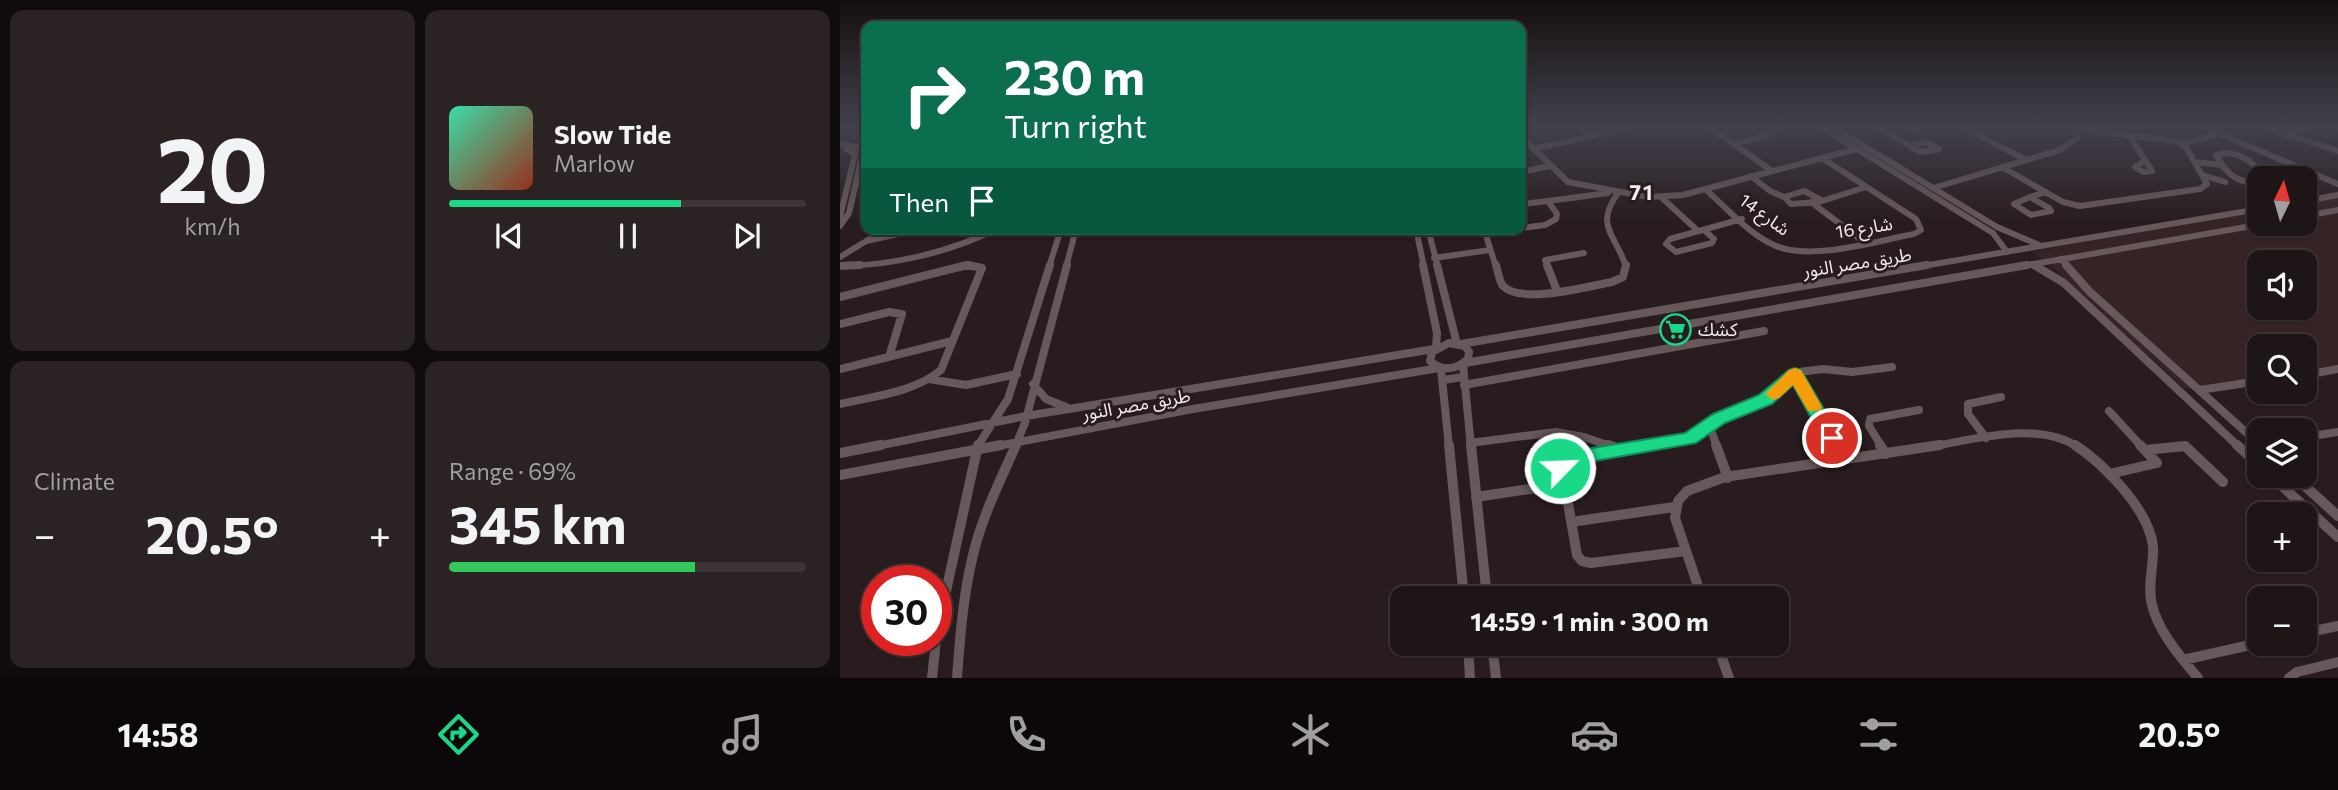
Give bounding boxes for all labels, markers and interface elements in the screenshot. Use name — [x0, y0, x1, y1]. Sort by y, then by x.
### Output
text: 230 m — [1004, 45, 1145, 105]
icon: right — [889, 49, 980, 140]
text: Turn right — [1004, 105, 1147, 145]
text: 20 — [157, 110, 268, 222]
text: Slow Tide — [554, 118, 671, 149]
text: Marlow — [554, 149, 635, 177]
north arrow — [2247, 166, 2317, 236]
map controls — [2247, 166, 2317, 656]
district label: 71 — [1629, 179, 1655, 204]
icon: arrive — [963, 182, 1001, 220]
text: Then — [889, 186, 949, 217]
street label: شارع 14 — [1733, 188, 1795, 243]
text: km/h — [185, 212, 240, 240]
street label: شارع 16 — [1834, 212, 1895, 246]
icon: previous — [490, 217, 528, 255]
icon: pause — [609, 217, 647, 255]
icon: next — [728, 217, 766, 255]
street label: طريق مصر النور — [1800, 243, 1913, 283]
button: sound — [2247, 250, 2317, 320]
supermarket icon: كشك — [1658, 312, 1692, 346]
place label: كشك — [1698, 318, 1738, 340]
button: search — [2247, 334, 2317, 404]
street label: طريق مصر النور — [1079, 384, 1192, 425]
pin — [1802, 408, 1862, 468]
button: layers — [2247, 418, 2317, 488]
icon: arrive — [1813, 419, 1851, 457]
position arrow — [1523, 431, 1597, 505]
text: Range · 69% — [449, 457, 576, 485]
text: Climate — [34, 467, 115, 495]
text: 345 km — [449, 491, 627, 555]
text: 20.5° — [145, 501, 279, 565]
button: + — [2247, 502, 2317, 572]
text: − — [34, 510, 56, 557]
text: + — [369, 510, 391, 557]
speed limit sign: 30 — [861, 565, 952, 656]
button: − — [2247, 586, 2317, 656]
text: 14:59 · 1 min · 300 m — [1470, 605, 1709, 636]
icon: directions — [434, 710, 483, 759]
icon: music — [718, 710, 767, 759]
icon: phone — [1002, 710, 1051, 759]
icon: climate — [1286, 710, 1335, 759]
icon: car — [1570, 710, 1619, 759]
icon: filters — [1854, 710, 1903, 759]
text: 14:58 — [118, 714, 199, 754]
text: 20.5° — [2138, 714, 2220, 754]

